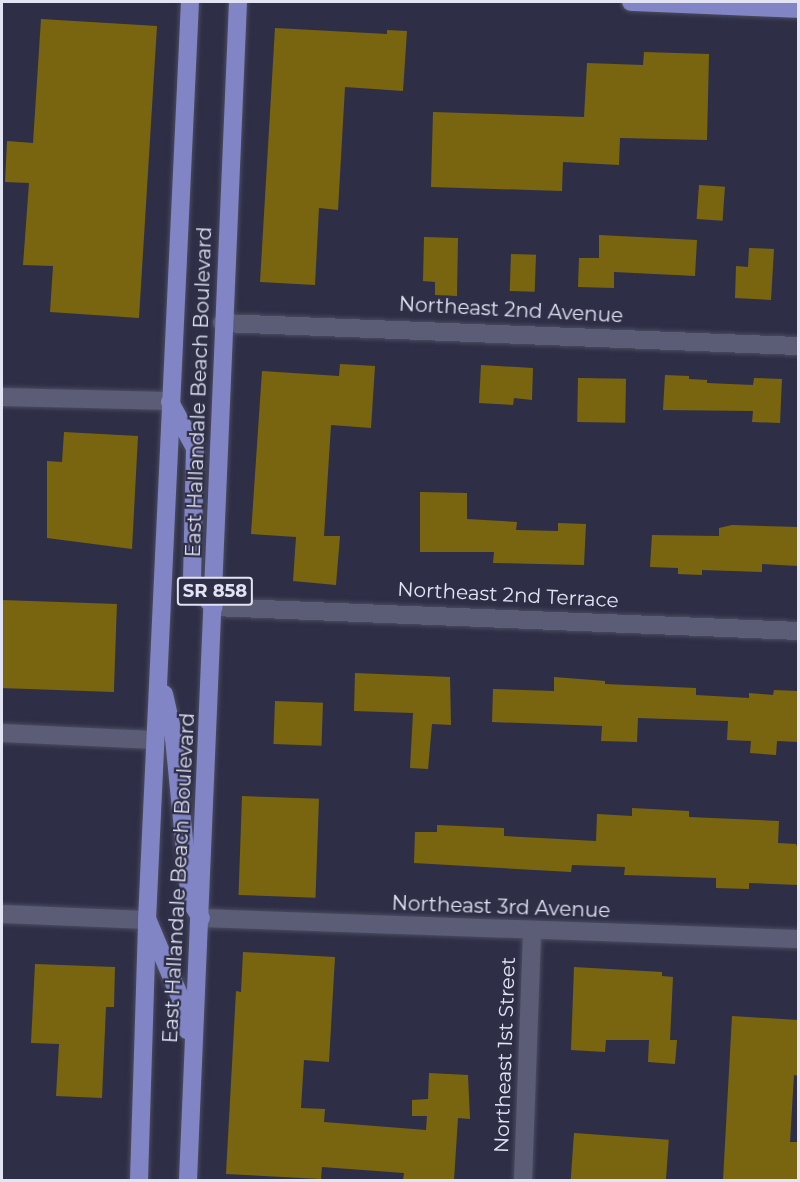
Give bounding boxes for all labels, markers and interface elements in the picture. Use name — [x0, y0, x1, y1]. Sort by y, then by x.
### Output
street label: East Hallandale Beach Boulevard — [181, 226, 217, 558]
street label: Northeast 2nd Avenue — [398, 292, 624, 328]
road number: SR 858 — [176, 576, 254, 606]
street label: Northeast 2nd Terrace — [397, 577, 619, 613]
street label: East Hallandale Beach Boulevard — [158, 712, 200, 1044]
street label: Northeast 3rd Avenue — [391, 891, 611, 923]
street label: Northeast 1st Street — [490, 957, 520, 1153]

